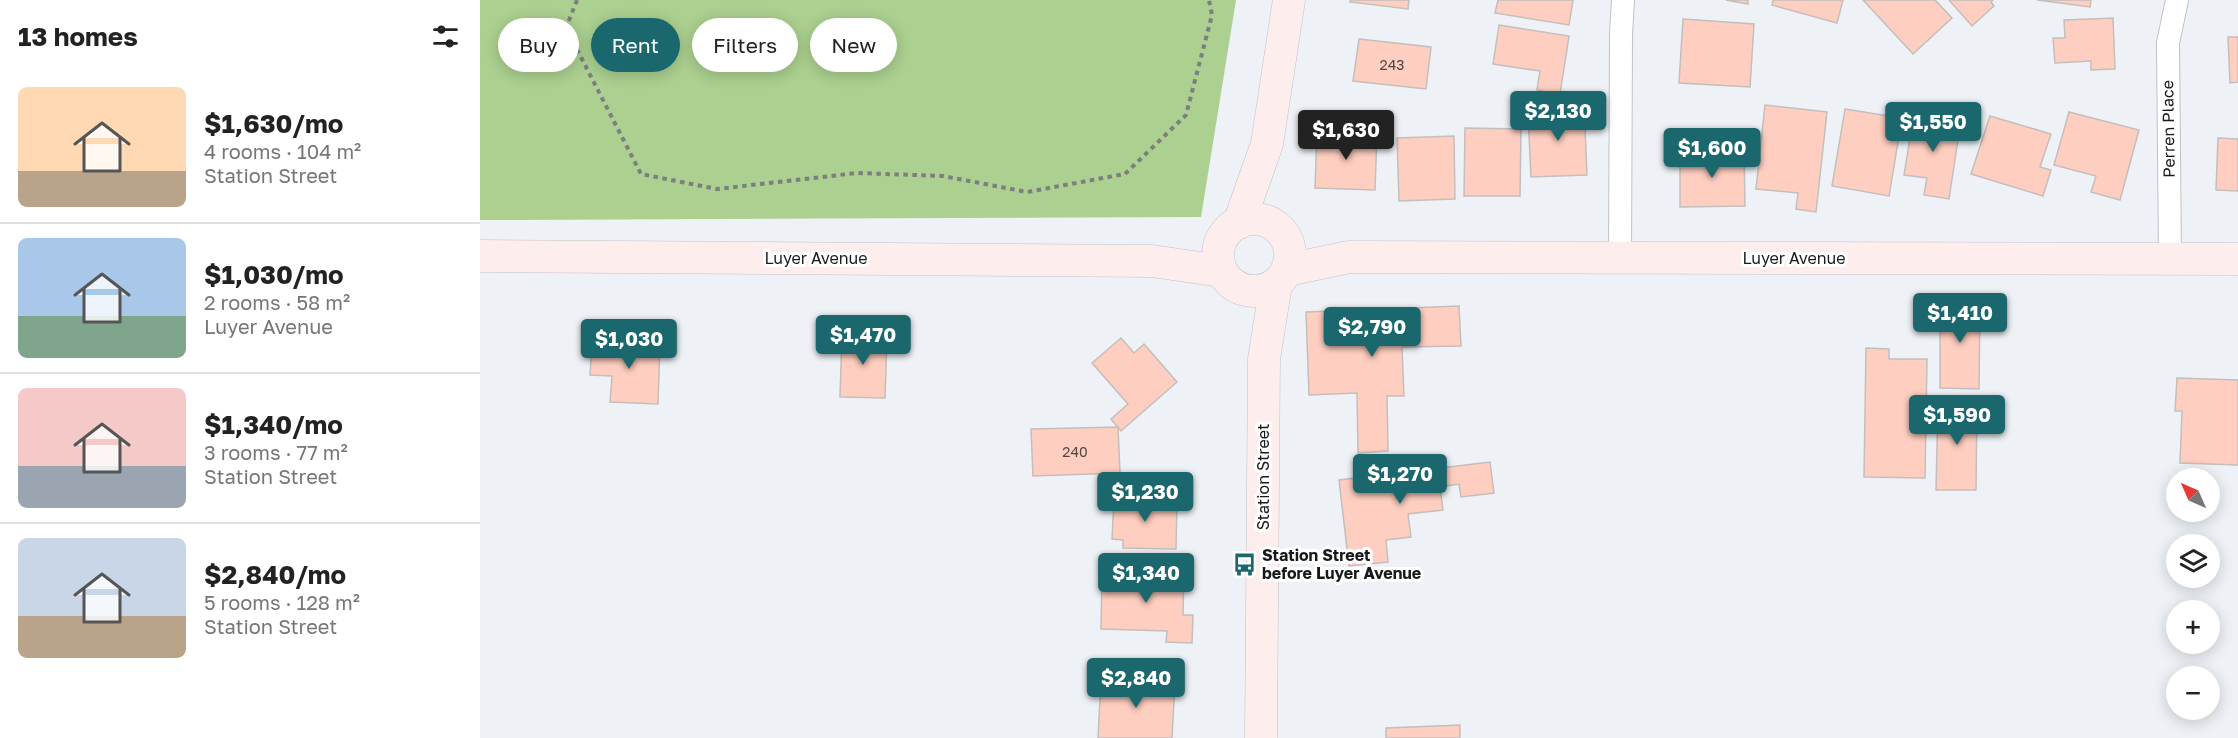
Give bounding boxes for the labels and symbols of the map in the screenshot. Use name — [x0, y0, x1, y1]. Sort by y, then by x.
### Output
house number: 243 — [1380, 56, 1404, 73]
street label: Perren Place — [2157, 80, 2179, 178]
pin: $2,130 — [1509, 91, 1607, 142]
pin: $1,550 — [1884, 102, 1982, 153]
pin: $1,630 — [1297, 110, 1395, 161]
pin: $1,600 — [1663, 128, 1761, 179]
street label: Luyer Avenue — [764, 248, 868, 268]
street label: Luyer Avenue — [1742, 248, 1846, 268]
pin: $1,410 — [1911, 293, 2009, 344]
pin: $2,790 — [1323, 307, 1421, 358]
pin: $1,470 — [814, 315, 912, 366]
pin: $1,030 — [580, 319, 678, 370]
pin: $1,590 — [1908, 395, 2006, 446]
street label: Station Street — [1253, 424, 1273, 530]
house number: 240 — [1062, 443, 1088, 460]
pin: $1,270 — [1351, 454, 1449, 505]
north arrow — [2166, 468, 2220, 522]
pin: $1,230 — [1096, 472, 1194, 523]
place label: Station Street before Luyer Avenue — [1262, 545, 1421, 583]
bus stop icon: Station Street before Luyer Avenue — [1231, 551, 1257, 577]
pin: $1,340 — [1097, 553, 1195, 604]
pin: $2,840 — [1087, 658, 1185, 709]

